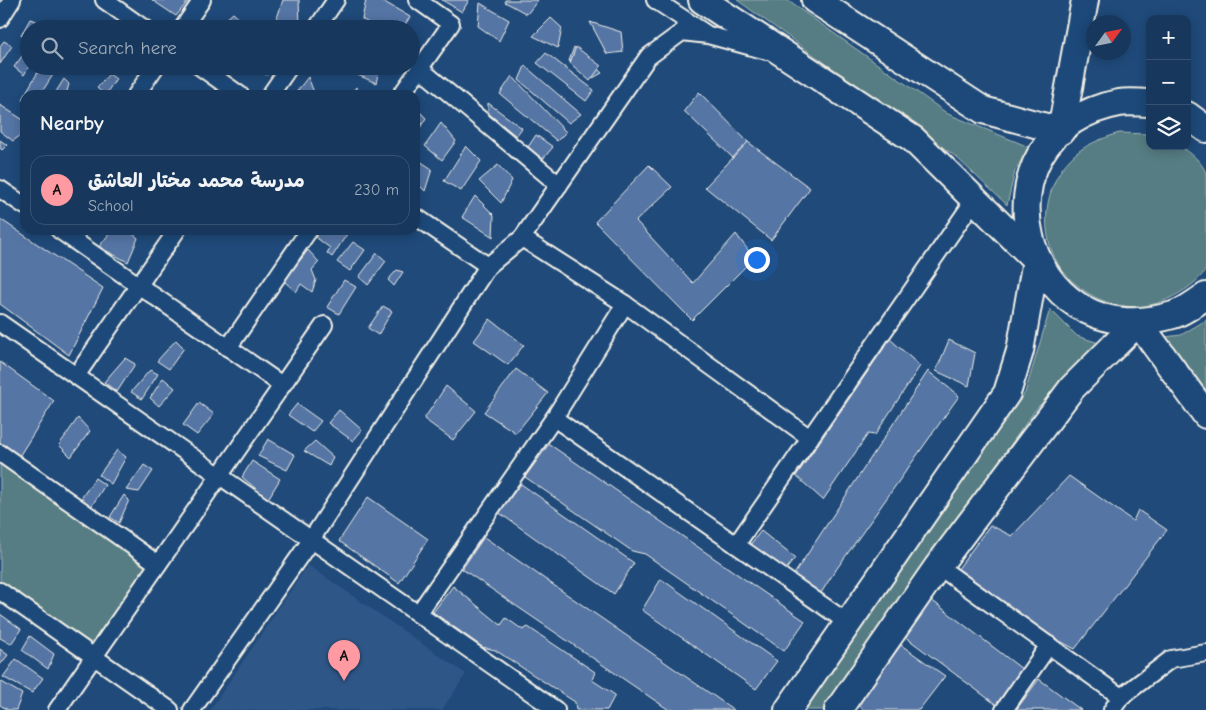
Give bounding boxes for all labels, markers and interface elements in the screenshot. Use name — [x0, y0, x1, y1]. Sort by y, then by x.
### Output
north arrow — [1086, 15, 1131, 60]
map controls — [1146, 15, 1191, 150]
button: + — [1146, 15, 1191, 60]
search box — [20, 20, 420, 75]
icon: search — [38, 34, 66, 62]
text: Search here — [78, 37, 177, 59]
button: − — [1146, 60, 1191, 105]
button: layers — [1146, 105, 1191, 150]
text: Nearby — [40, 111, 104, 135]
text: مدرسة محمد مختار العاشق — [88, 170, 305, 192]
text: A — [53, 181, 61, 199]
text: 230 m — [354, 181, 399, 199]
text: School — [88, 197, 134, 215]
your location — [744, 247, 770, 273]
pin: A — [328, 640, 360, 681]

